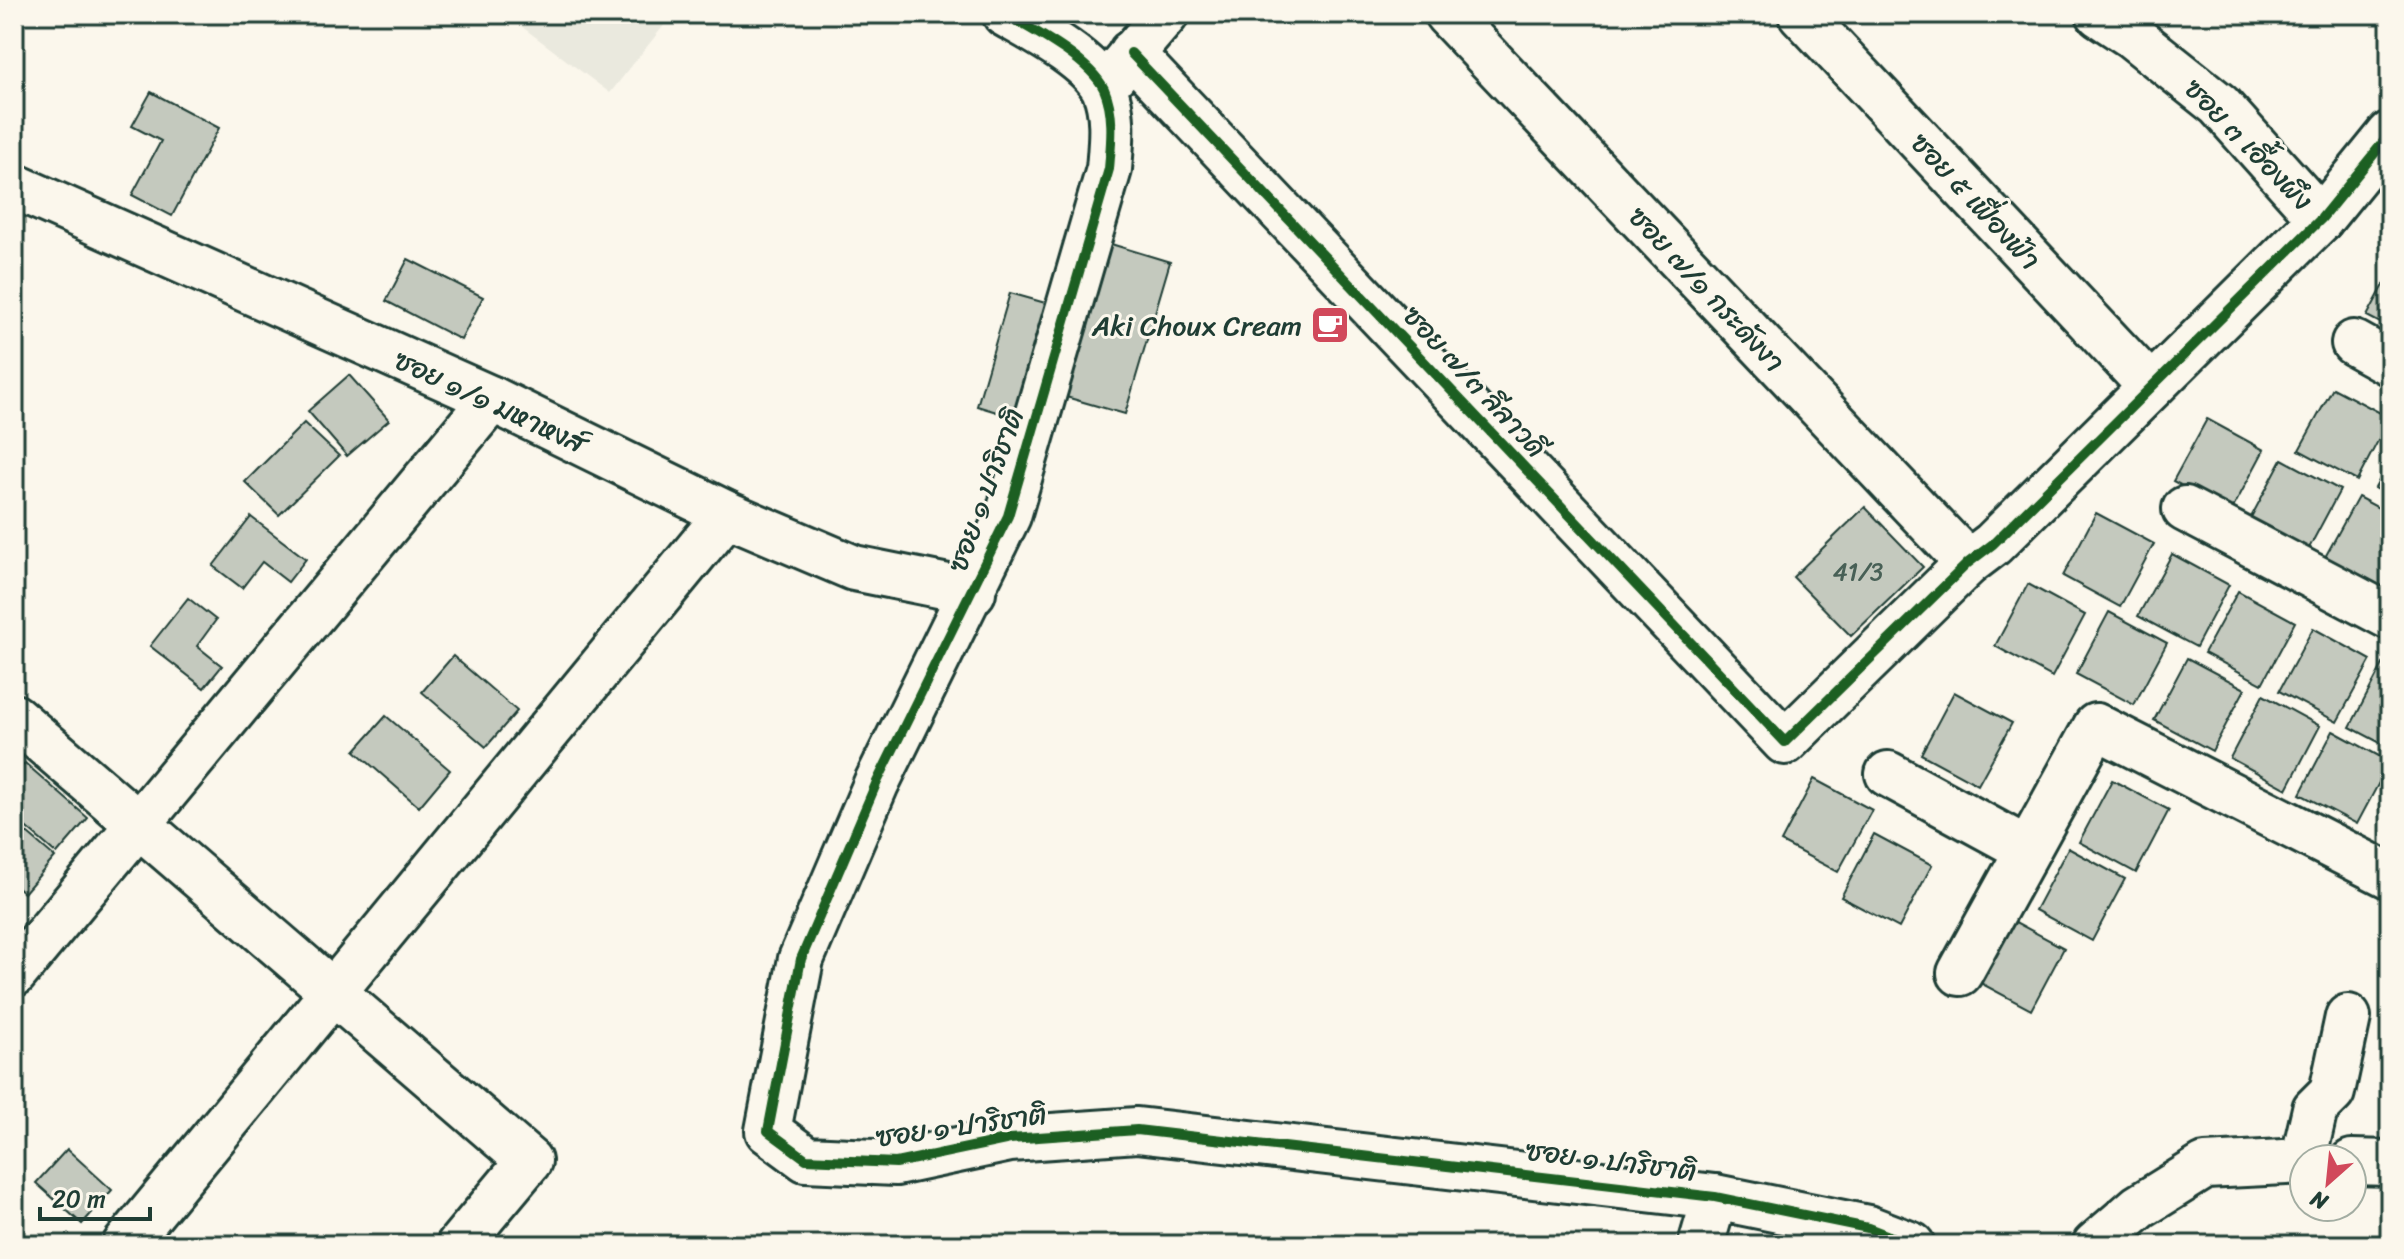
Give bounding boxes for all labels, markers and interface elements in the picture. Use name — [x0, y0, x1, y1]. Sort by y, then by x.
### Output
street label: ซอย ๓ เอื้องผึง — [2172, 66, 2325, 222]
street label: ซอย ๕ เฟื่องฟ้า — [1898, 121, 2053, 282]
street label: ซอย ๗/๑ กระดังงา — [1616, 195, 1797, 384]
street label: ซอย ๗/๓ ลีลาวดี — [1390, 294, 1561, 471]
place label: Aki Choux Cream — [1091, 301, 1302, 350]
cafe icon: Aki Choux Cream — [1309, 304, 1351, 346]
street label: ซอย ๑/๑ มหาหงส์ — [386, 336, 599, 470]
street label: ซอย ๑ ปาริชาติ — [933, 400, 1038, 579]
house number: 41/3 — [1833, 551, 1883, 593]
street label: ซอย ๑ ปาริชาติ — [873, 1089, 1050, 1162]
street label: ซอย ๑ ปาริชาติ — [1523, 1126, 1700, 1195]
north arrow — [2288, 1143, 2368, 1223]
scale bar — [40, 1171, 150, 1221]
text: 20 m — [52, 1178, 106, 1220]
text: N — [2303, 1179, 2336, 1222]

